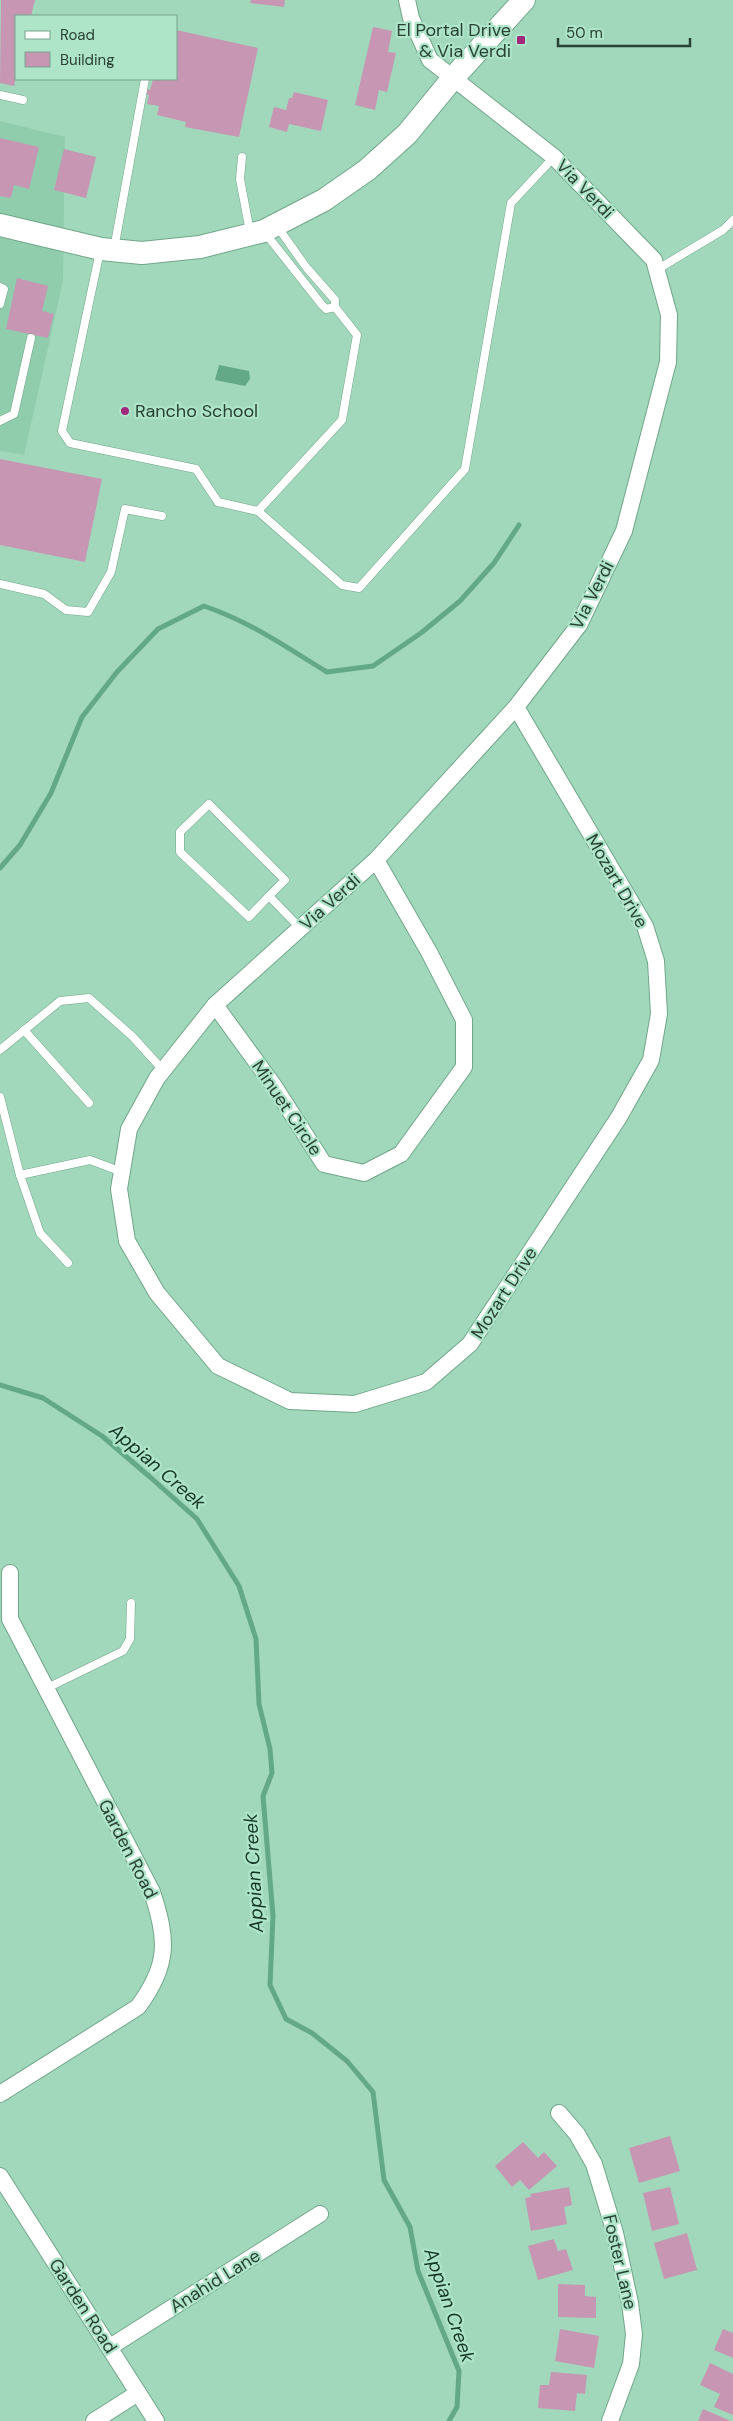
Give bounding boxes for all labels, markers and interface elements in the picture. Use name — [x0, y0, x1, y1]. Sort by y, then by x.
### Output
legend — [15, 15, 178, 80]
scale bar — [558, 15, 690, 47]
place label: El Portal Drive & Via Verdi — [397, 18, 511, 63]
text: 50 m — [566, 23, 603, 43]
text: Road — [60, 25, 95, 45]
marker: El Portal Drive & Via Verdi — [515, 34, 527, 46]
text: Building — [60, 50, 115, 70]
street label: Via Verdi — [551, 154, 619, 224]
place label: Rancho School — [135, 399, 258, 423]
marker: Rancho School — [119, 405, 131, 417]
street label: Via Verdi — [565, 557, 619, 633]
street label: Mozart Drive — [580, 830, 654, 932]
street label: Via Verdi — [294, 868, 366, 936]
street label: Minuet Circle — [246, 1056, 328, 1160]
street label: Mozart Drive — [465, 1242, 543, 1344]
water label: Appian Creek — [104, 1417, 211, 1515]
street label: Garden Road — [93, 1795, 163, 1903]
water label: Appian Creek — [238, 1812, 269, 1934]
street label: Foster Lane — [597, 2212, 643, 2312]
street label: Anahid Lane — [165, 2244, 265, 2318]
water label: Appian Creek — [418, 2244, 481, 2366]
street label: Garden Road — [43, 2254, 123, 2358]

